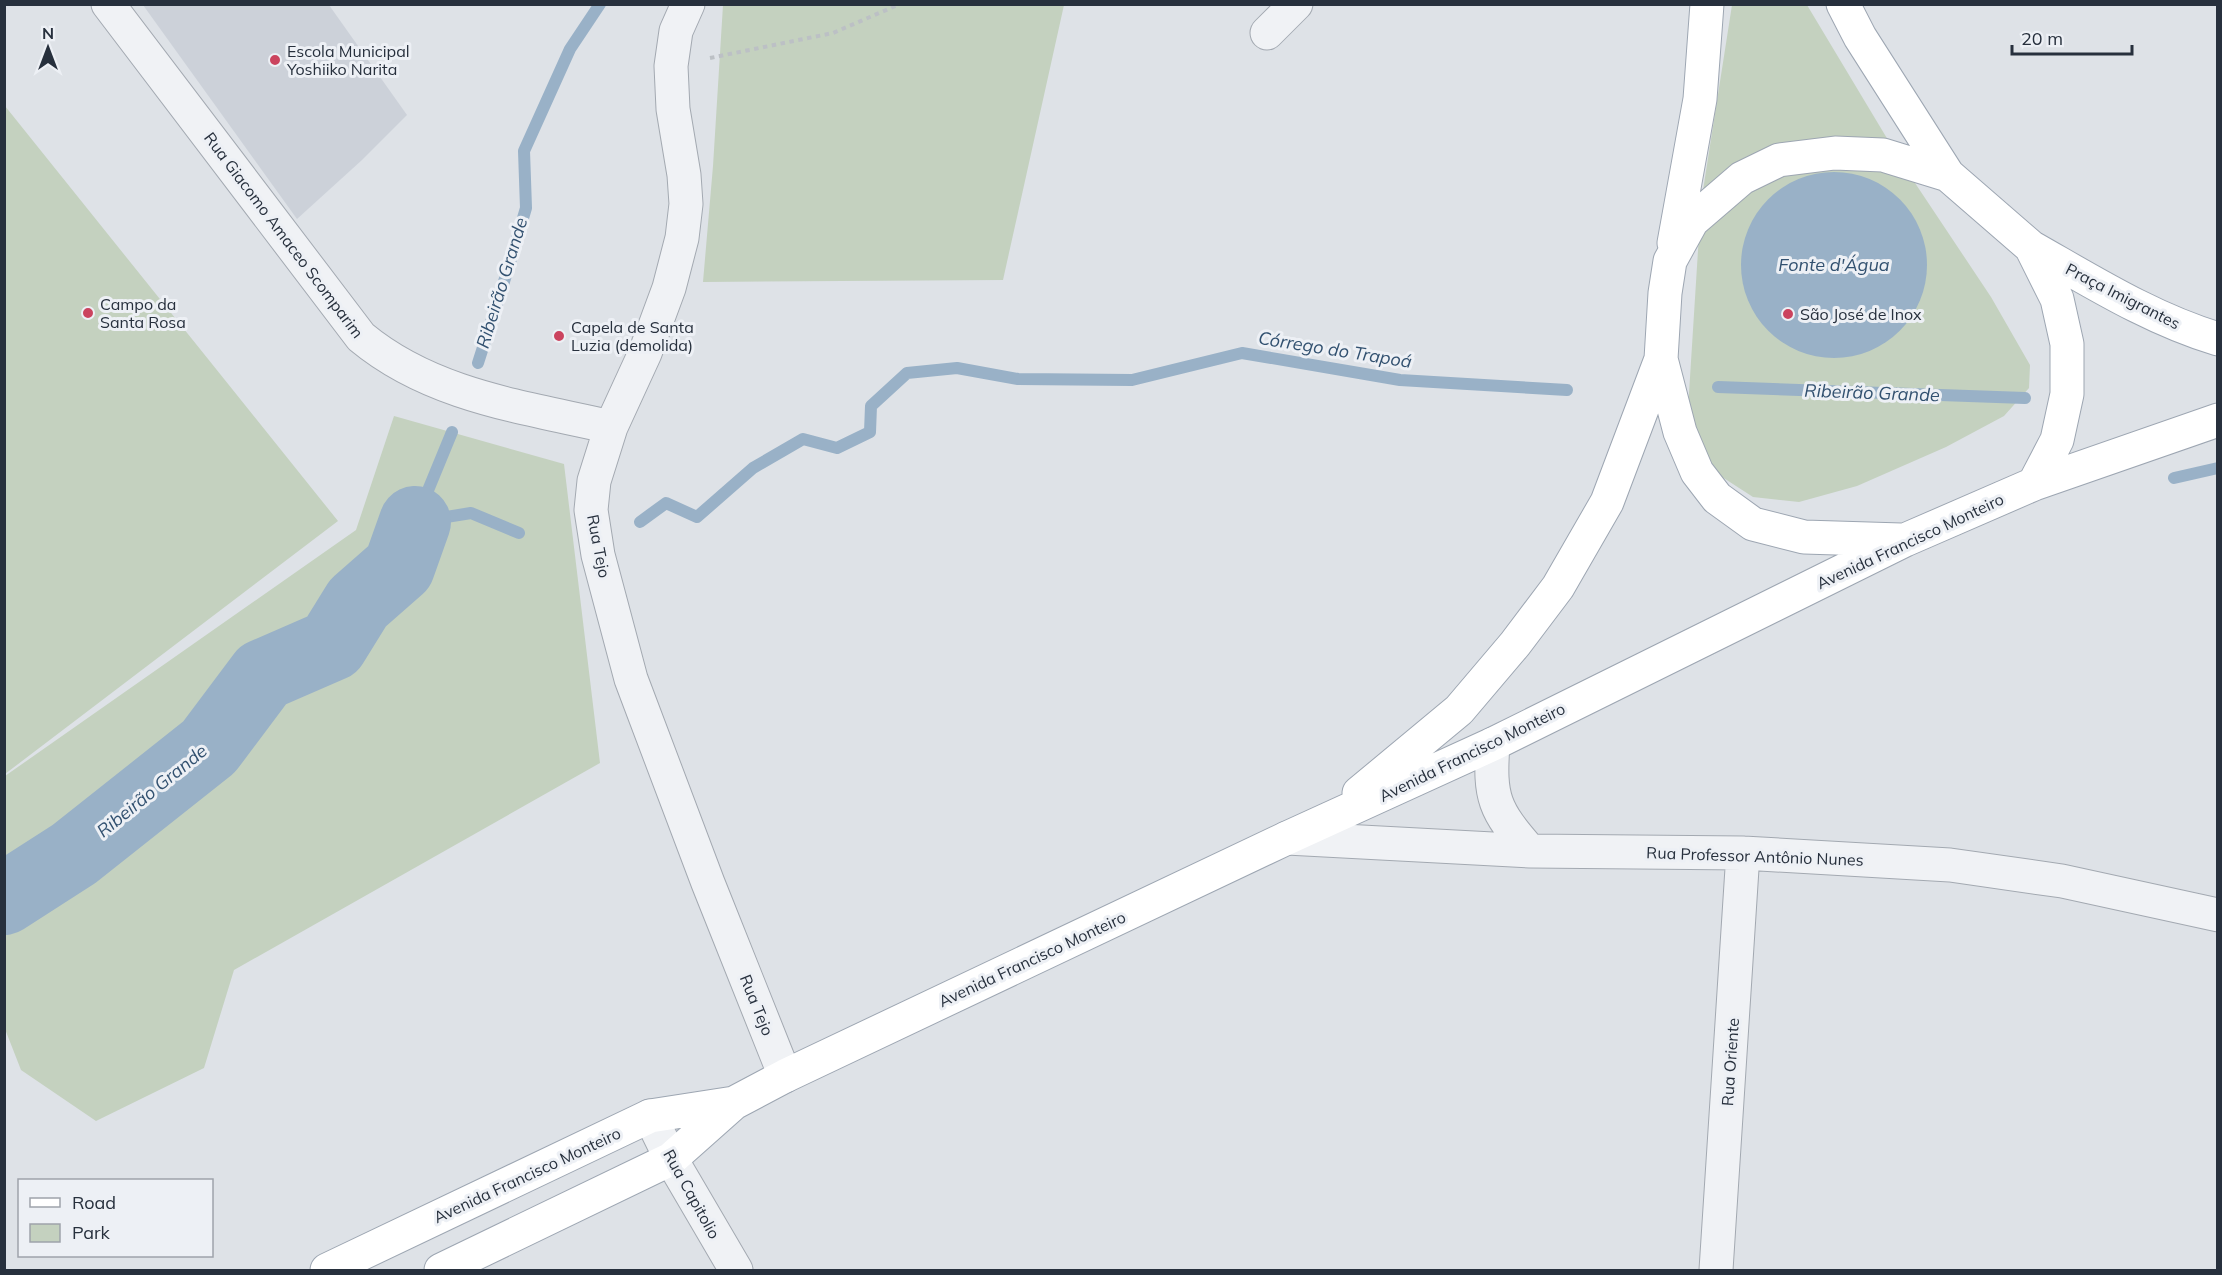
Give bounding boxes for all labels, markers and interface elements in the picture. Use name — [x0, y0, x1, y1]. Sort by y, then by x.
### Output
north arrow — [18, 18, 78, 78]
scale bar — [2012, 18, 2132, 56]
text: N — [42, 23, 54, 43]
text: 20 m — [2021, 27, 2063, 50]
place label: Escola Municipal Yoshiiko Narita — [286, 41, 410, 79]
marker: Escola Municipal Yoshiiko Narita — [268, 53, 282, 67]
street label: Rua Giacomo Amaceo Scomparim — [200, 128, 368, 342]
water label: Ribeirão Grande — [471, 215, 532, 351]
water label: Fonte d'Água — [1778, 253, 1890, 276]
street label: Praça Imigrantes — [2062, 259, 2184, 333]
place label: Campo da Santa Rosa — [100, 294, 186, 332]
place label: São José de Inox — [1800, 304, 1922, 324]
marker: Campo da Santa Rosa — [81, 306, 95, 320]
marker: São José de Inox — [1781, 307, 1795, 321]
place label: Capela de Santa Luzia (demolida) — [571, 317, 694, 355]
water label: Córrego do Trapoá — [1257, 326, 1414, 373]
marker: Capela de Santa Luzia (demolida) — [552, 329, 566, 343]
water label: Ribeirão Grande — [1804, 379, 1940, 406]
street label: Avenida Francisco Monteiro — [1813, 489, 2007, 593]
street label: Rua Tejo — [583, 513, 615, 579]
street label: Avenida Francisco Monteiro — [1376, 698, 1568, 806]
water label: Ribeirão Grande — [92, 739, 212, 842]
street label: Rua Professor Antônio Nunes — [1646, 842, 1864, 870]
street label: Avenida Francisco Monteiro — [935, 907, 1129, 1011]
street label: Rua Tejo — [736, 972, 778, 1038]
street label: Rua Oriente — [1717, 1017, 1743, 1107]
street label: Avenida Francisco Monteiro — [430, 1123, 624, 1227]
street label: Rua Capitolio — [659, 1146, 725, 1242]
legend — [18, 1179, 213, 1257]
text: Road — [72, 1191, 116, 1214]
text: Park — [72, 1221, 111, 1244]

